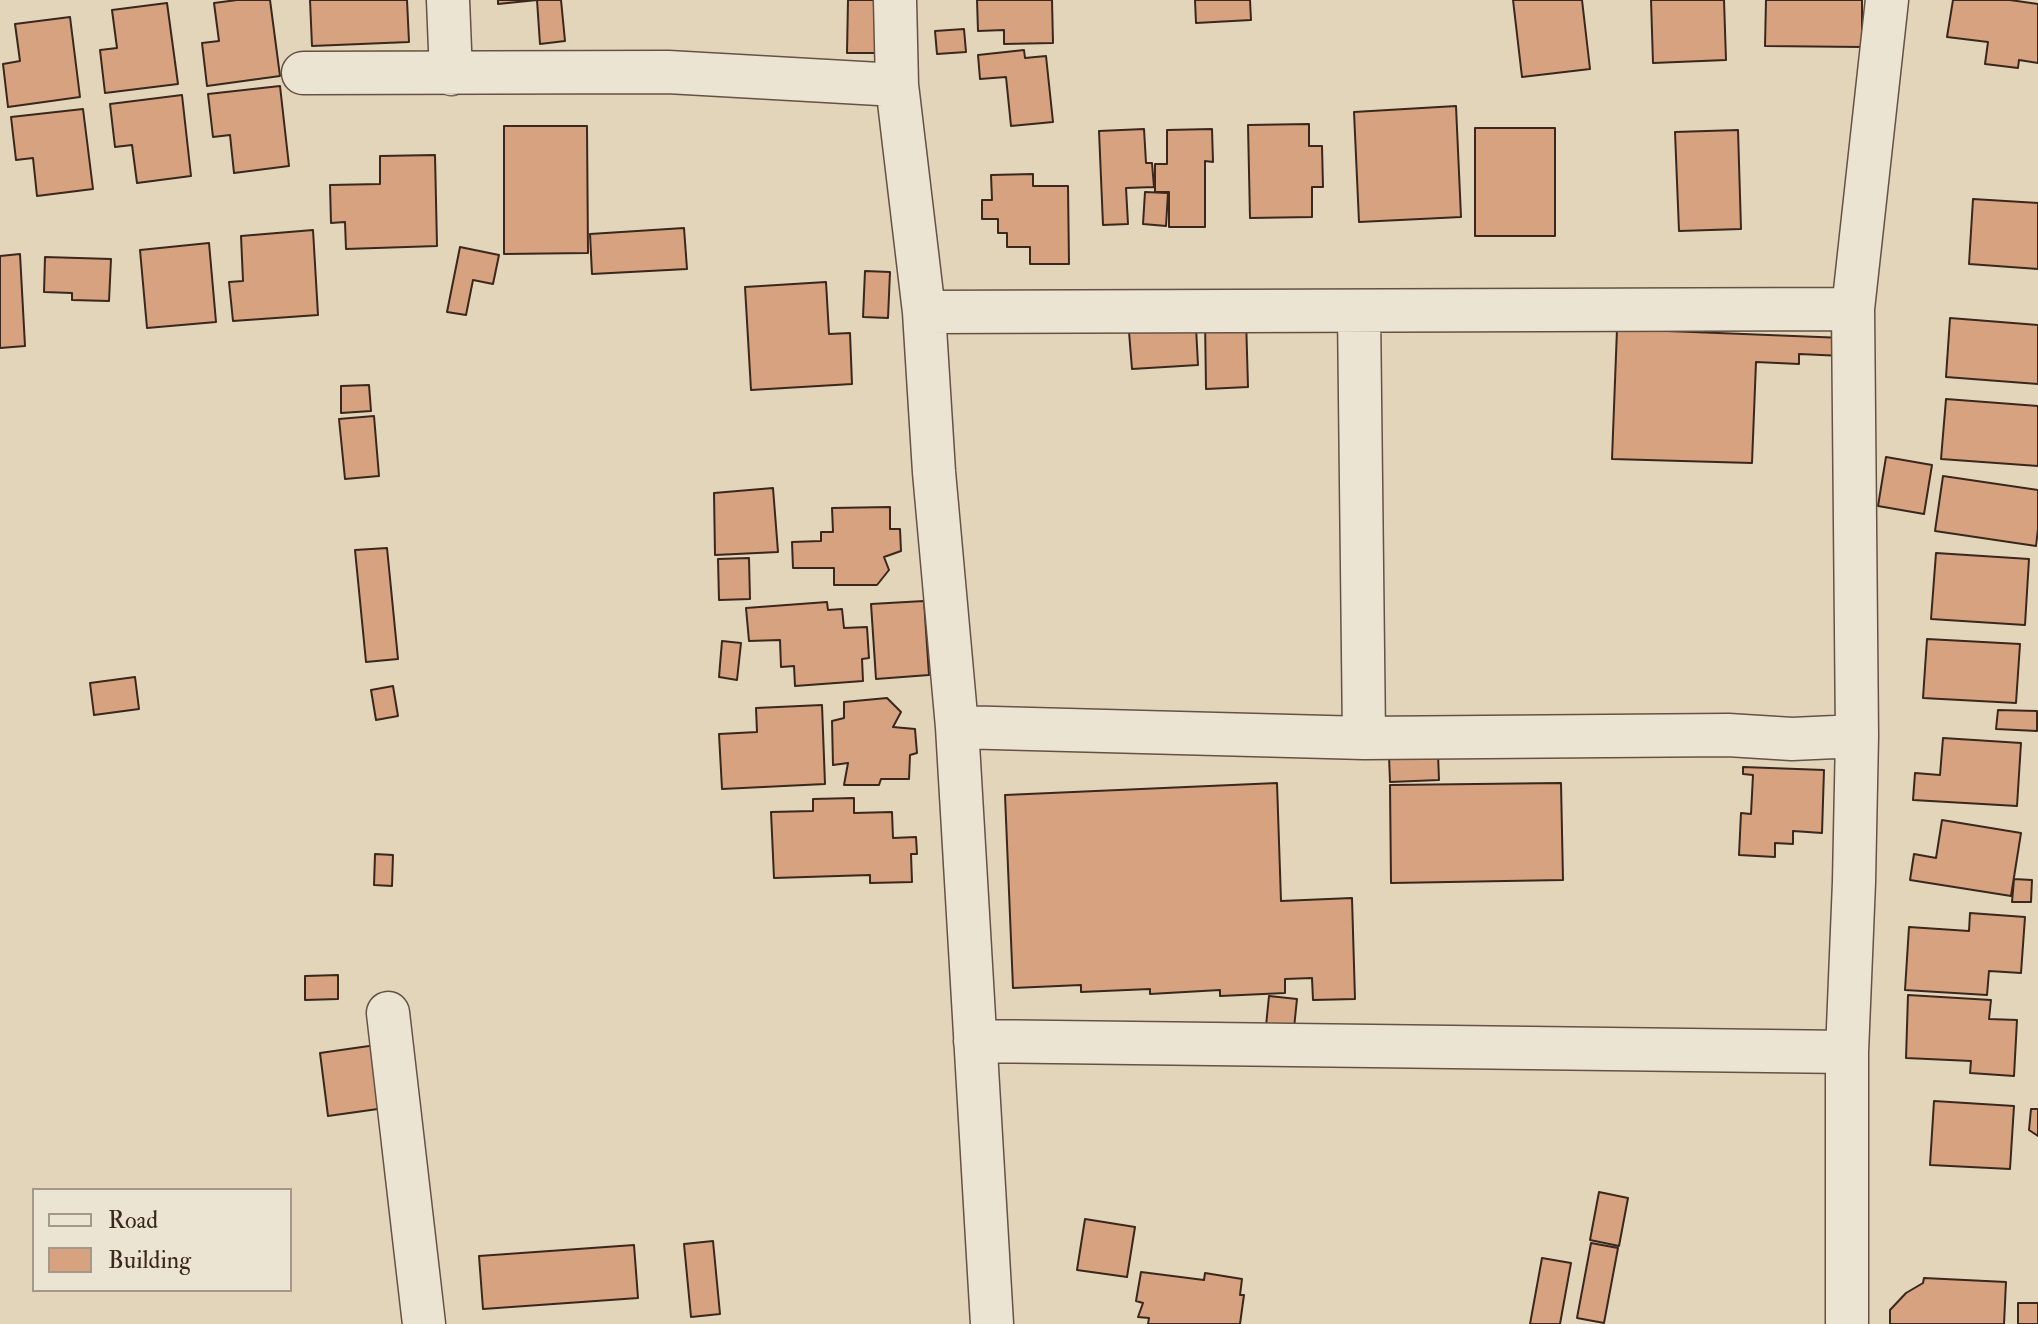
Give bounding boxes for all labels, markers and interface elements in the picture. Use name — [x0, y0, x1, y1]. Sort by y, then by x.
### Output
legend — [32, 1188, 292, 1292]
text: Road — [108, 1205, 158, 1236]
text: Building — [108, 1245, 191, 1276]

